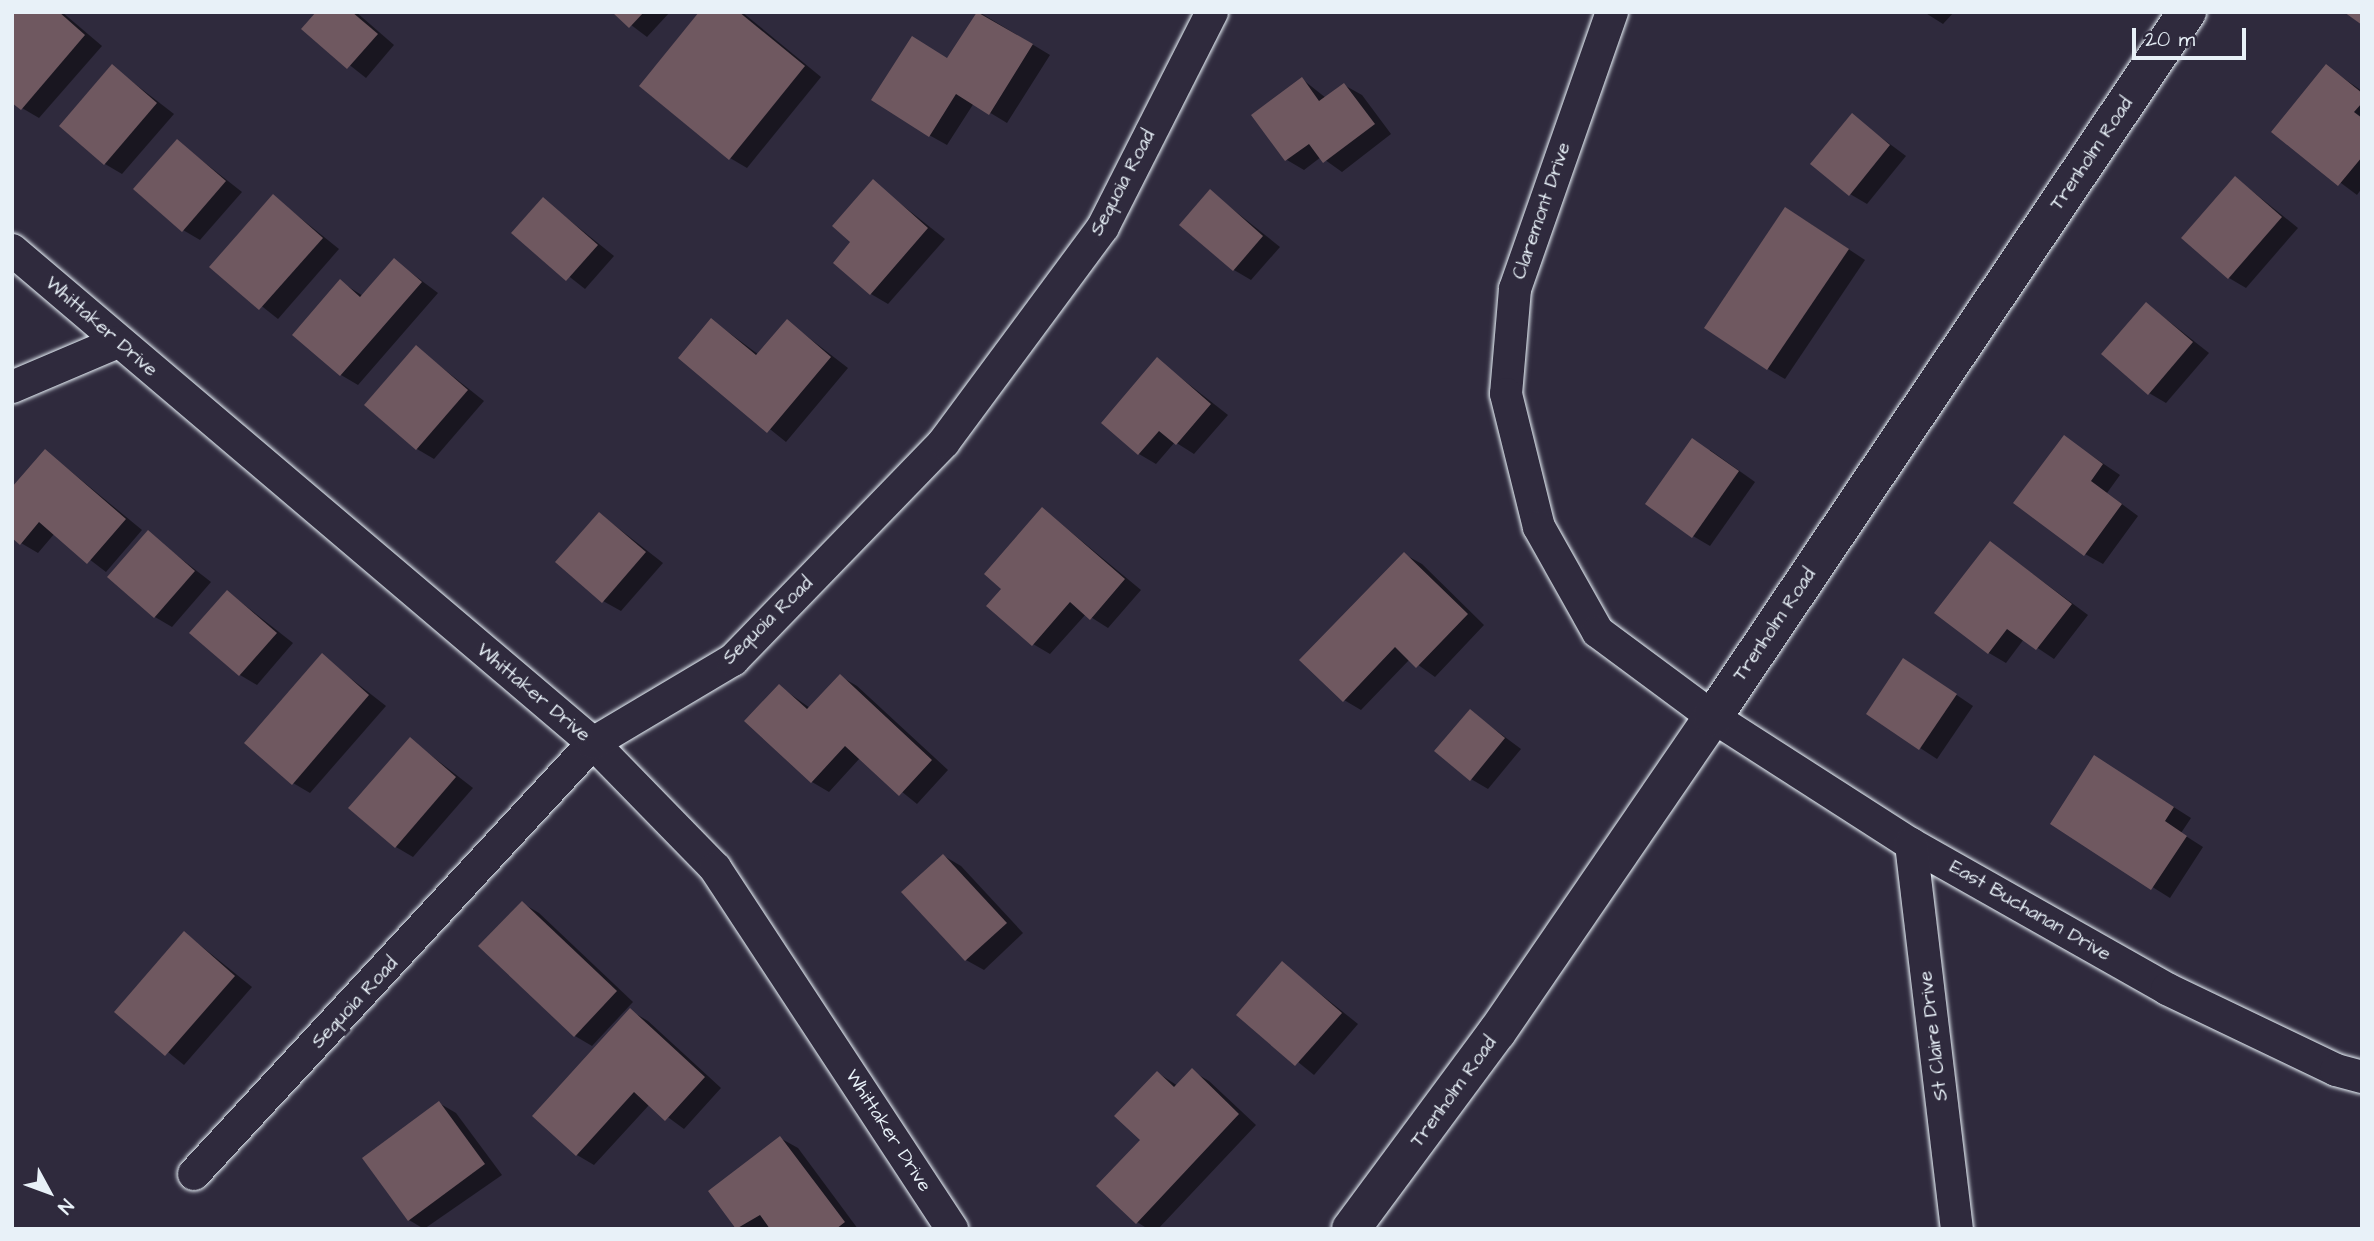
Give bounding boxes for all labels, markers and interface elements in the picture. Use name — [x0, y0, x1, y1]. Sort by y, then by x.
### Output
scale bar — [2136, 14, 2250, 58]
text: 20 m — [2145, 25, 2195, 54]
street label: Trenholm Road — [2046, 93, 2138, 215]
street label: Sequoia Road — [1086, 126, 1160, 240]
street label: Claremont Drive — [1508, 140, 1576, 282]
street label: Whittaker Drive — [40, 272, 162, 382]
street label: Trenholm Road — [1729, 564, 1821, 686]
street label: Sequoia Road — [718, 572, 818, 670]
street label: Whittaker Drive — [472, 639, 594, 747]
street label: East Buchanan Drive — [1945, 856, 2115, 966]
street label: Sequoia Road — [307, 953, 403, 1053]
street label: St Claire Drive — [1915, 970, 1953, 1102]
street label: Trenholm Road — [1406, 1032, 1502, 1152]
street label: Whittaker Drive — [840, 1066, 936, 1196]
north arrow — [14, 1157, 84, 1227]
text: N — [51, 1193, 79, 1219]

